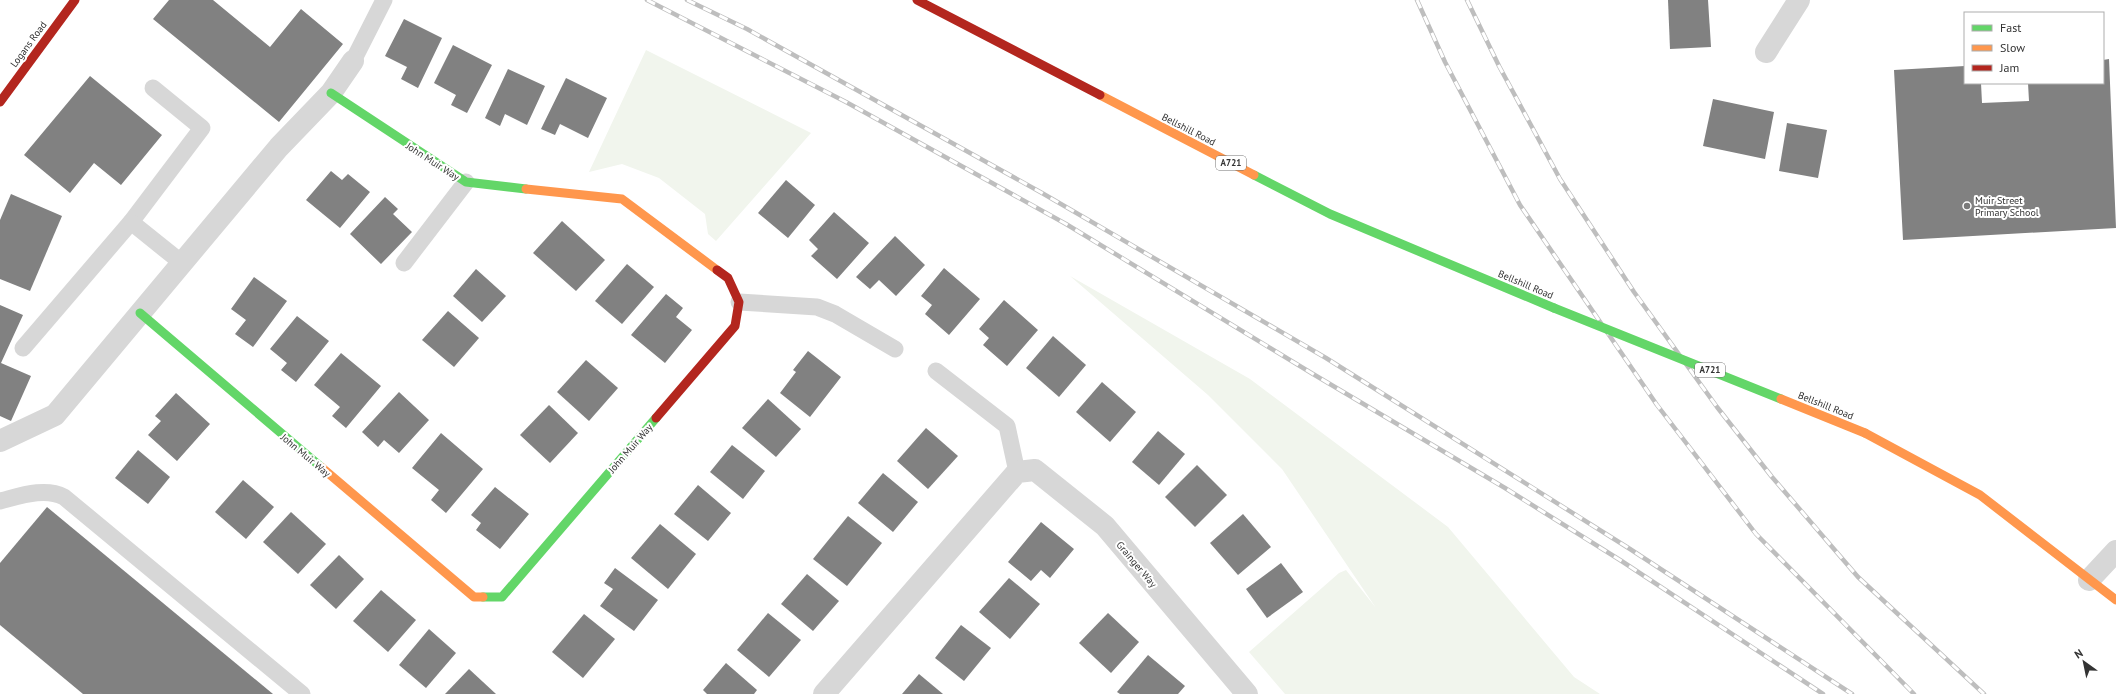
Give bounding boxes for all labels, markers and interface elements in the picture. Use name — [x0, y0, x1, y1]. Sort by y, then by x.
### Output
legend — [1964, 12, 2104, 84]
street label: Logans Road — [7, 19, 49, 70]
text: Fast — [2000, 20, 2021, 35]
text: Slow — [2000, 40, 2025, 55]
text: Jam — [1999, 60, 2019, 75]
street label: Bellshill Road — [1160, 110, 1218, 149]
street label: John Muir Way — [403, 139, 462, 184]
road number: A721 — [1216, 156, 1246, 170]
place label: Muir Street Primary School — [1975, 194, 2039, 219]
marker: Muir Street Primary School — [1962, 201, 1972, 211]
street label: Bellshill Road — [1496, 267, 1555, 302]
road number: A721 — [1695, 363, 1725, 377]
street label: Bellshill Road — [1796, 388, 1856, 423]
street label: John Muir Way — [605, 421, 656, 476]
street label: John Muir Way — [277, 430, 334, 480]
street label: Grainger Way — [1113, 539, 1160, 590]
north arrow — [2064, 642, 2104, 682]
text: N — [2072, 646, 2085, 661]

